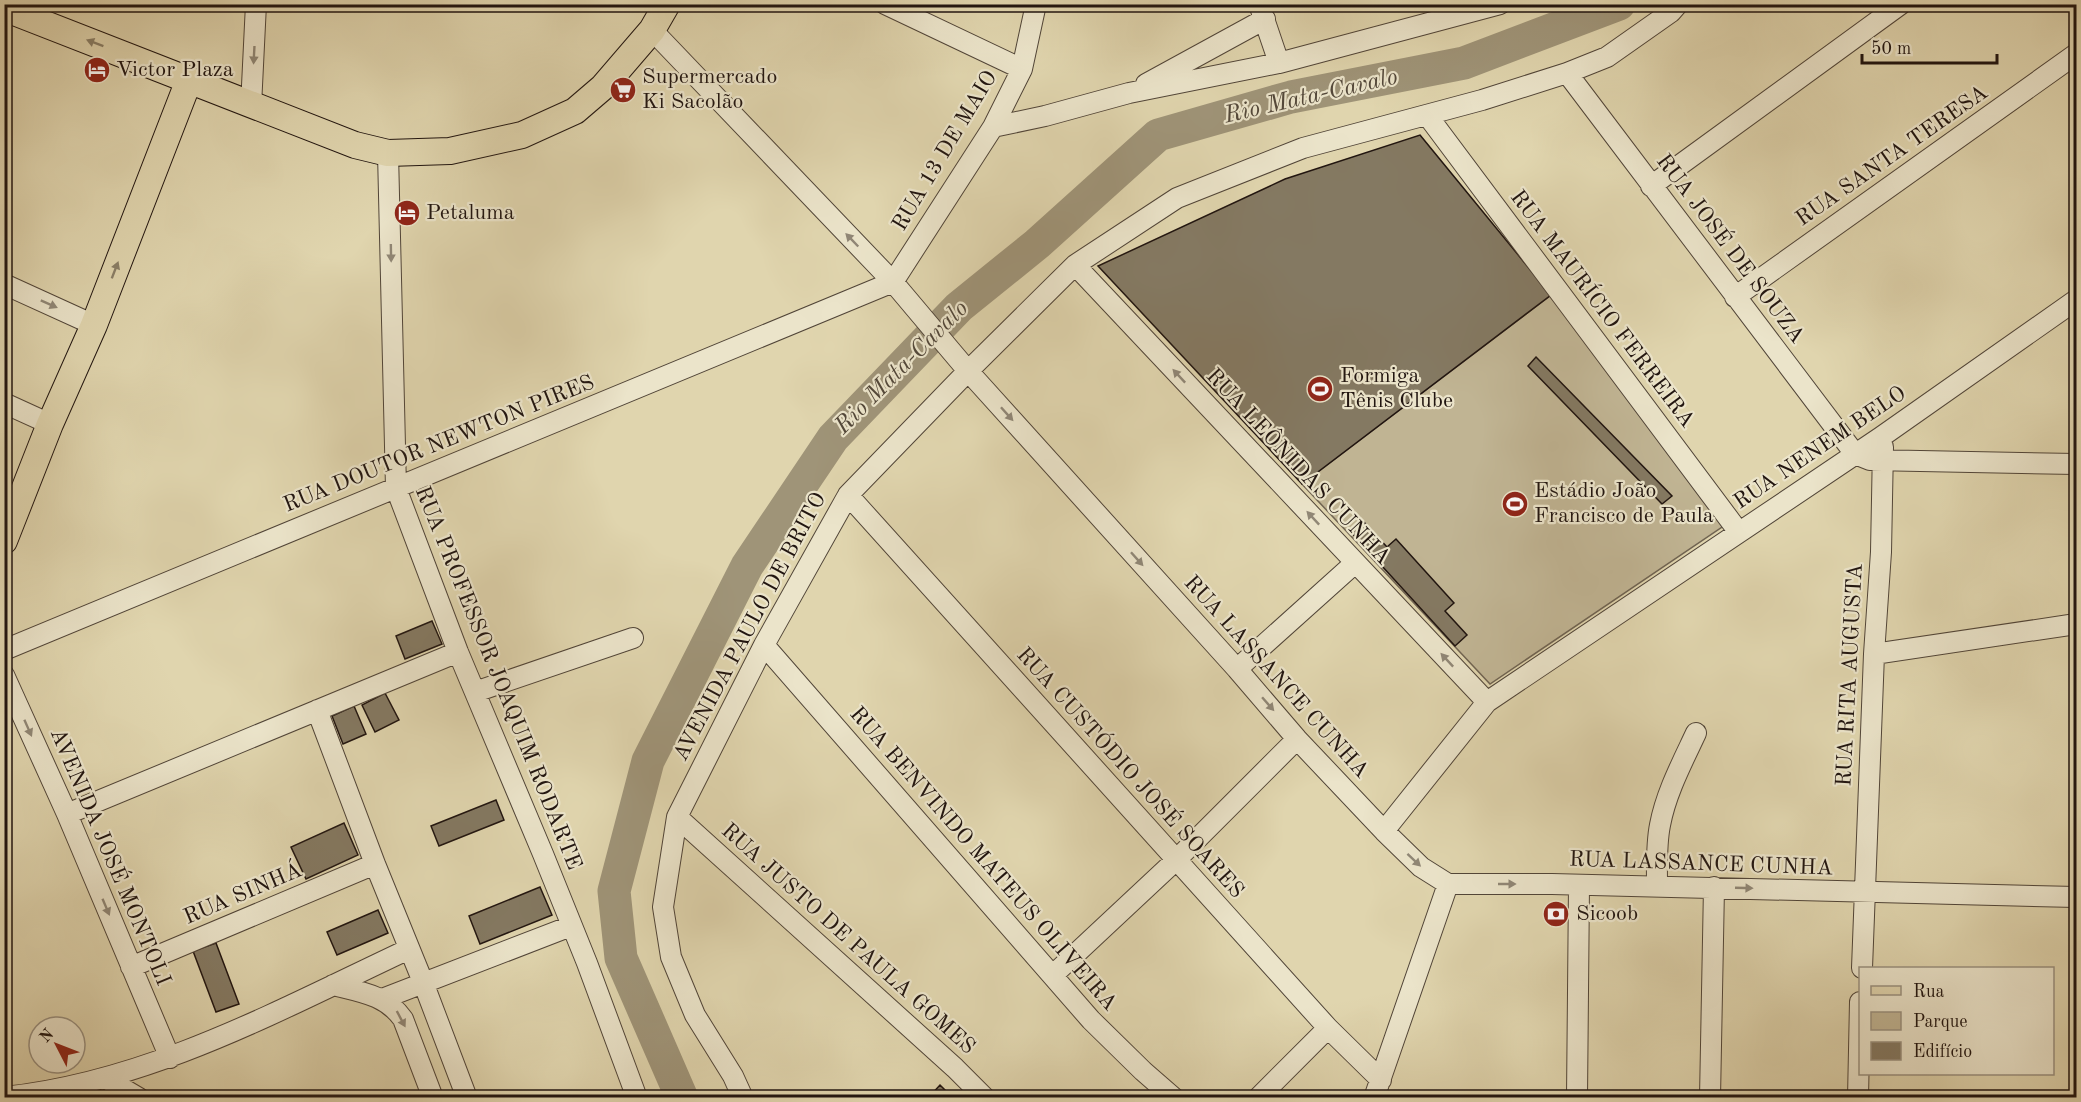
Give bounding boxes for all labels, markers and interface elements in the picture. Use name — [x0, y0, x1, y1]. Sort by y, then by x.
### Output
scale bar — [1862, 27, 1997, 65]
one-way arrow — [86, 38, 104, 47]
text: 50 m — [1871, 40, 1911, 58]
one-way arrow — [249, 46, 258, 65]
hotel icon: Victor Plaza — [82, 55, 112, 85]
place label: Victor Plaza — [116, 59, 234, 81]
water label: Rio Mata-Cavalo — [1221, 65, 1400, 129]
place label: Supermercado Ki Sacolão — [642, 66, 777, 113]
street label: RUA 13 DE MAIO — [889, 67, 1001, 235]
supermarket icon: Supermercado Ki Sacolão — [608, 75, 638, 105]
street label: RUA SANTA TERESA — [1792, 81, 1992, 231]
street label: RUA JOSÉ DE SOUZA — [1652, 149, 1811, 348]
street label: RUA MAURÍCIO FERREIRA — [1506, 184, 1701, 432]
hotel icon: Petaluma — [392, 198, 422, 228]
place label: Petaluma — [426, 202, 515, 224]
one-way arrow — [846, 233, 860, 247]
one-way arrow — [386, 244, 395, 263]
one-way arrow — [111, 261, 120, 279]
water label: Rio Mata-Cavalo — [830, 297, 973, 440]
one-way arrow — [41, 300, 58, 309]
street label: RUA LEÔNIDAS CUNHA — [1202, 363, 1397, 569]
place label: Formiga Tênis Clube — [1340, 365, 1453, 412]
one-way arrow — [1173, 369, 1186, 384]
street label: RUA DOUTOR NEWTON PIRES — [280, 371, 598, 517]
sports icon: Formiga Tênis Clube — [1305, 374, 1335, 404]
street label: RUA NENEM BELO — [1730, 382, 1910, 514]
one-way arrow — [1000, 406, 1013, 421]
place label: Estádio João Francisco de Paula — [1534, 480, 1714, 527]
street label: RUA PROFESSOR JOAQUIM RODARTE — [411, 483, 585, 873]
street label: AVENIDA PAULO DE BRITO — [670, 489, 830, 765]
sports icon: Estádio João Francisco de Paula — [1500, 489, 1530, 519]
one-way arrow — [1306, 511, 1320, 525]
one-way arrow — [1130, 551, 1143, 566]
street label: RUA RITA AUGUSTA — [1833, 563, 1867, 787]
street label: RUA LASSANCE CUNHA — [1179, 572, 1373, 783]
street label: RUA CUSTÓDIO JOSÉ SOARES — [1012, 641, 1251, 902]
one-way arrow — [1440, 653, 1454, 667]
one-way arrow — [1261, 696, 1274, 712]
street label: RUA BENVINDO MATEUS OLIVEIRA — [845, 703, 1121, 1015]
one-way arrow — [24, 720, 33, 737]
street label: AVENIDA JOSÉ MONTOLI — [46, 724, 177, 989]
street label: RUA JUSTO DE PAULA GOMES — [717, 819, 979, 1059]
street label: RUA LASSANCE CUNHA — [1569, 848, 1834, 880]
one-way arrow — [1407, 853, 1422, 867]
street label: RUA SINHÁ — [179, 856, 306, 929]
one-way arrow — [1497, 879, 1516, 889]
one-way arrow — [1734, 884, 1753, 893]
one-way arrow — [102, 898, 111, 916]
bank icon: Sicoob — [1541, 899, 1571, 929]
place label: Sicoob — [1576, 903, 1638, 925]
legend — [1859, 967, 2054, 1075]
text: Rua — [1913, 983, 1944, 1001]
one-way arrow — [396, 1011, 406, 1028]
text: Parque — [1913, 1013, 1968, 1031]
north arrow — [27, 1015, 87, 1075]
text: N — [37, 1026, 58, 1046]
text: Edifício — [1913, 1043, 1972, 1061]

